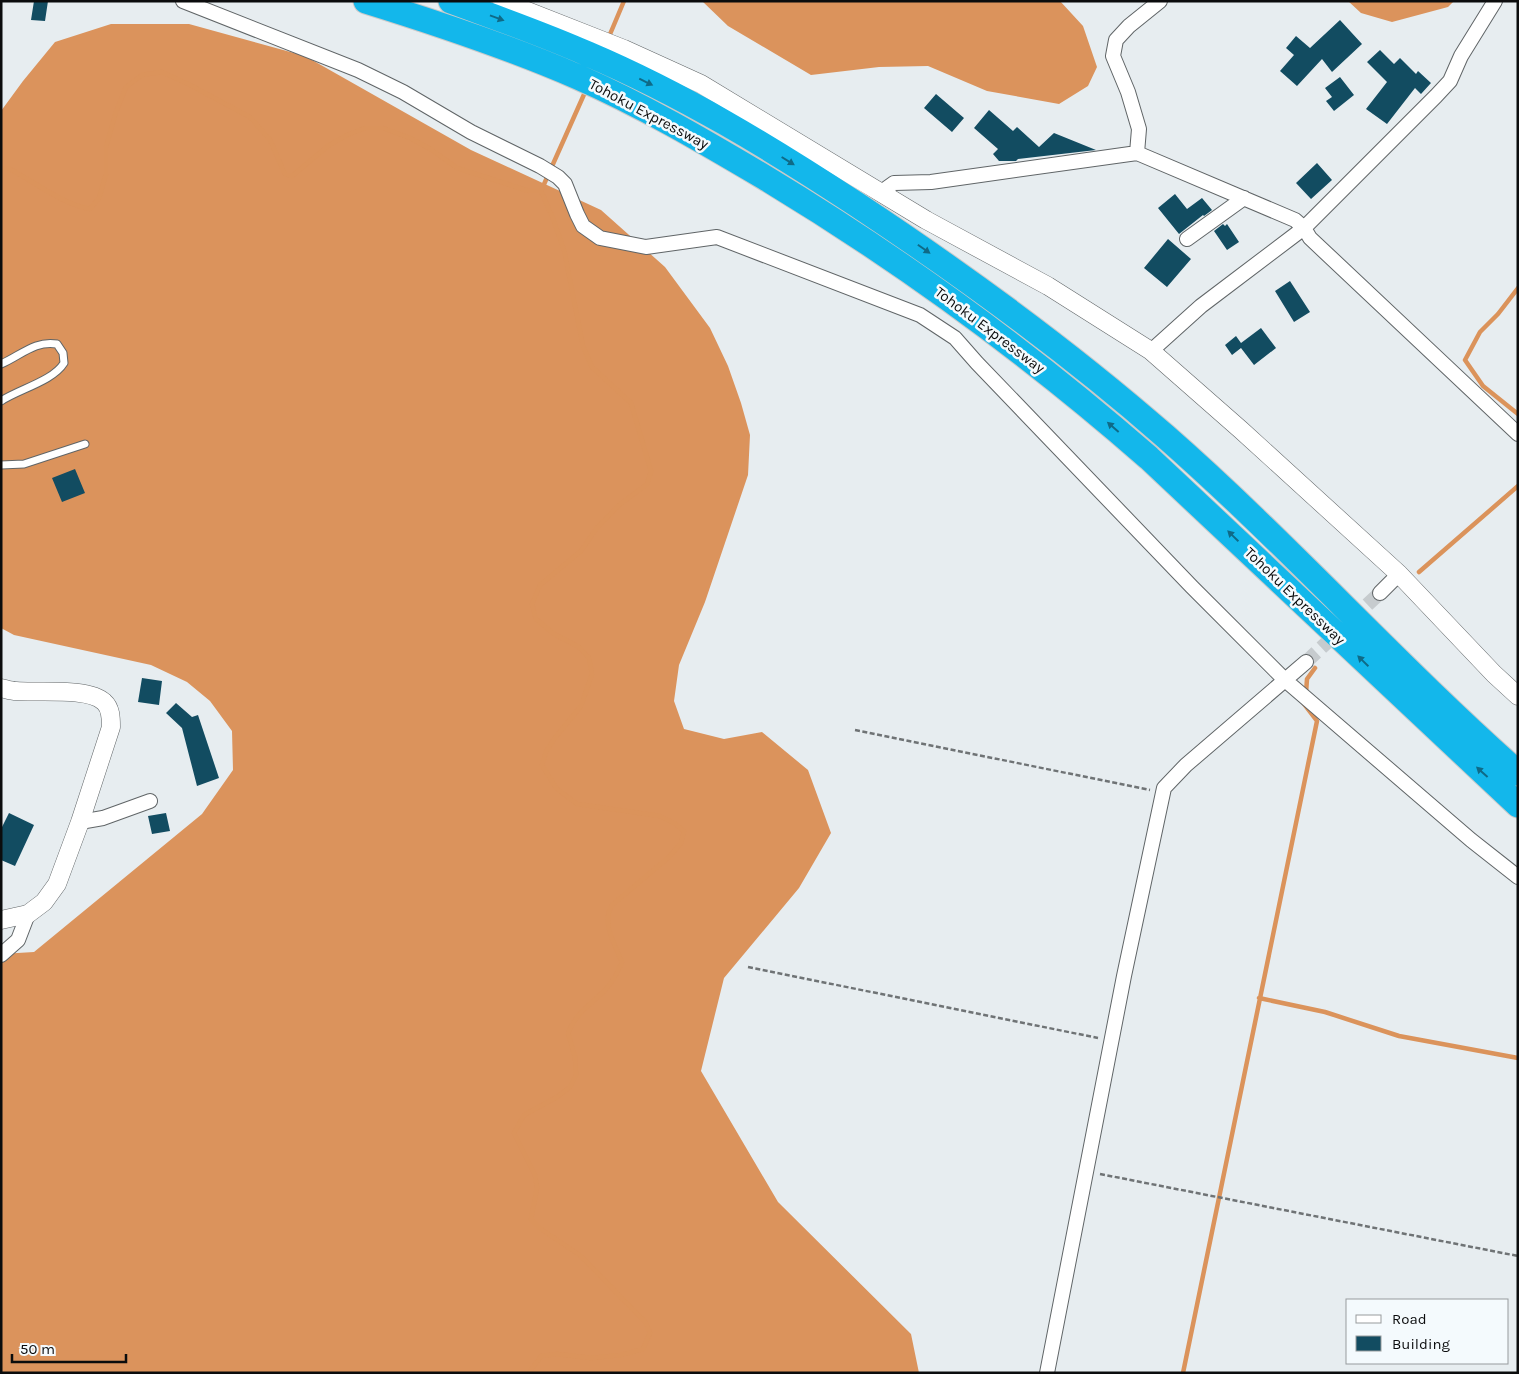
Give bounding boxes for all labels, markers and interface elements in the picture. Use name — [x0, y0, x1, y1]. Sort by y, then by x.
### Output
one-way arrow — [489, 15, 504, 22]
street label: Tohoku Expressway — [586, 75, 712, 153]
one-way arrow — [639, 78, 653, 86]
one-way arrow — [781, 156, 795, 165]
one-way arrow — [917, 244, 931, 254]
street label: Tohoku Expressway — [932, 283, 1048, 377]
one-way arrow — [1108, 421, 1120, 433]
one-way arrow — [1228, 530, 1240, 542]
street label: Tohoku Expressway — [1241, 543, 1349, 649]
one-way arrow — [1358, 655, 1370, 667]
one-way arrow — [1475, 767, 1488, 778]
legend — [1346, 1299, 1509, 1364]
text: Road — [1392, 1310, 1427, 1328]
scale bar — [12, 1332, 126, 1364]
text: Building — [1392, 1335, 1450, 1353]
text: 50 m — [20, 1340, 55, 1358]

